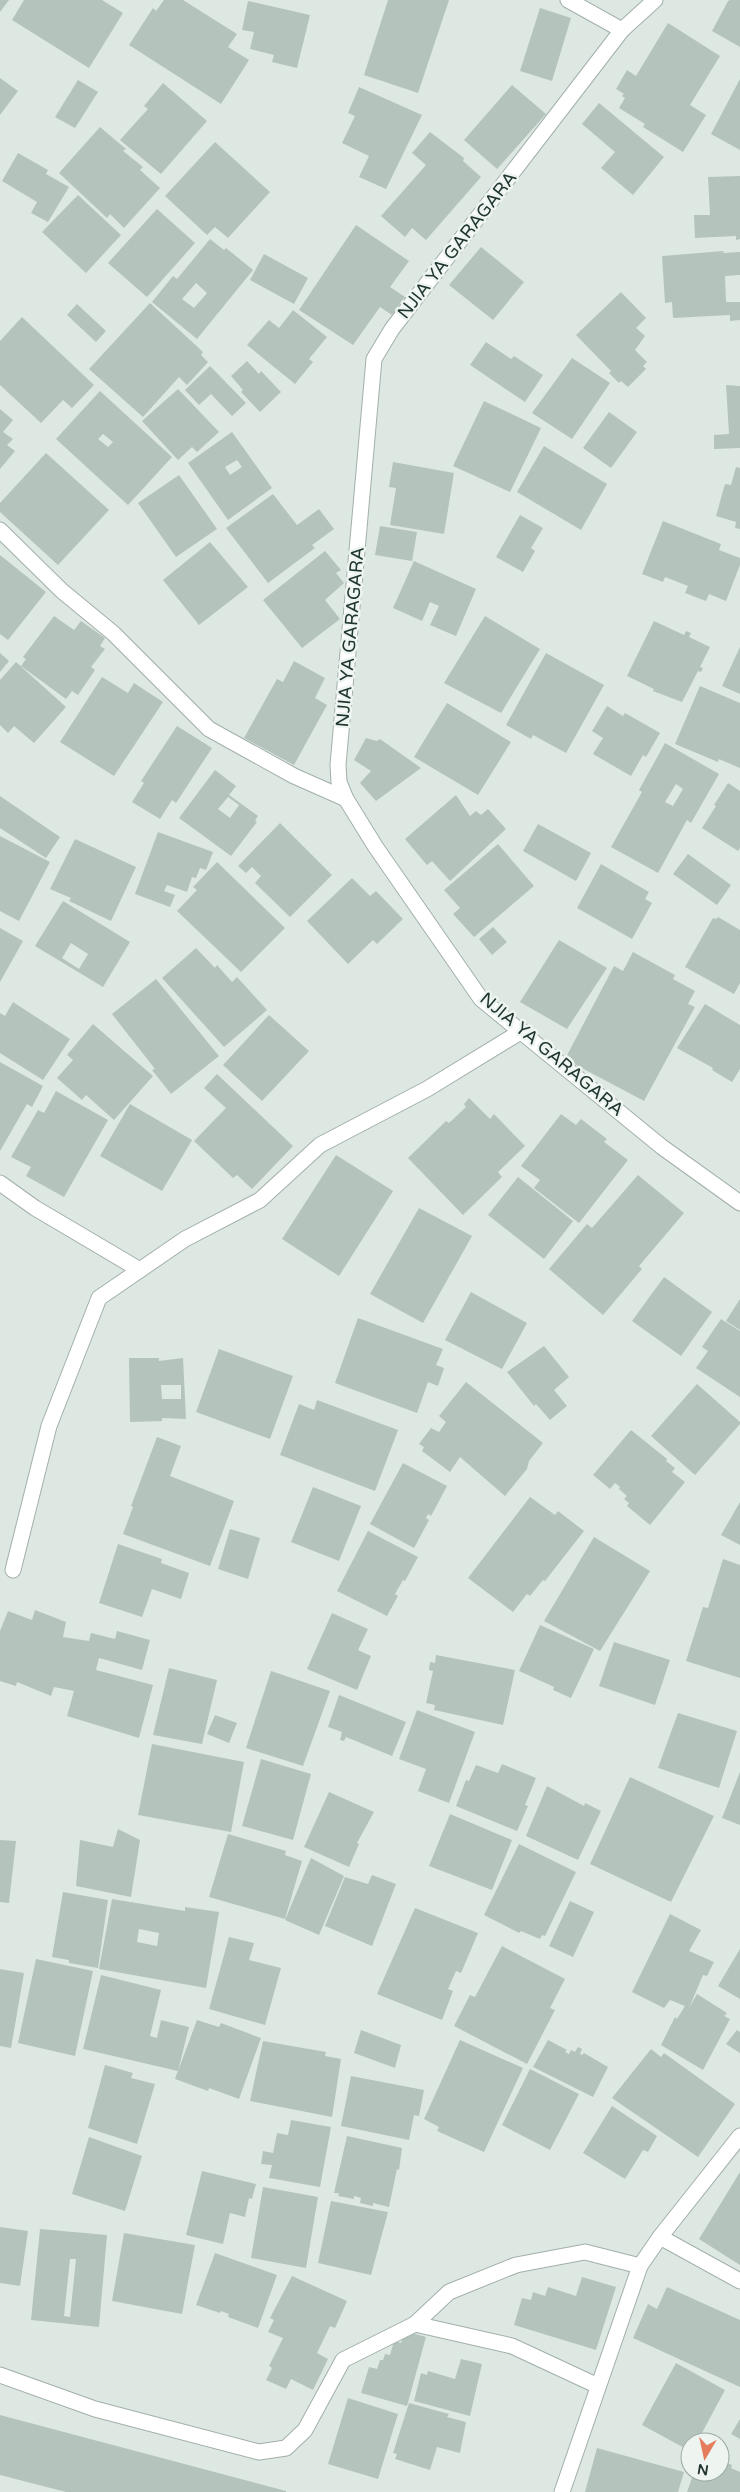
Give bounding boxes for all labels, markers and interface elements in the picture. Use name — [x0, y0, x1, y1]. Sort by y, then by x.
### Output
street label: NJIA YA GARAGARA — [393, 167, 521, 323]
street label: NJIA YA GARAGARA — [331, 546, 369, 728]
street label: NJIA YA GARAGARA — [476, 987, 628, 1121]
north arrow — [680, 2432, 730, 2482]
text: N — [696, 2460, 710, 2479]

